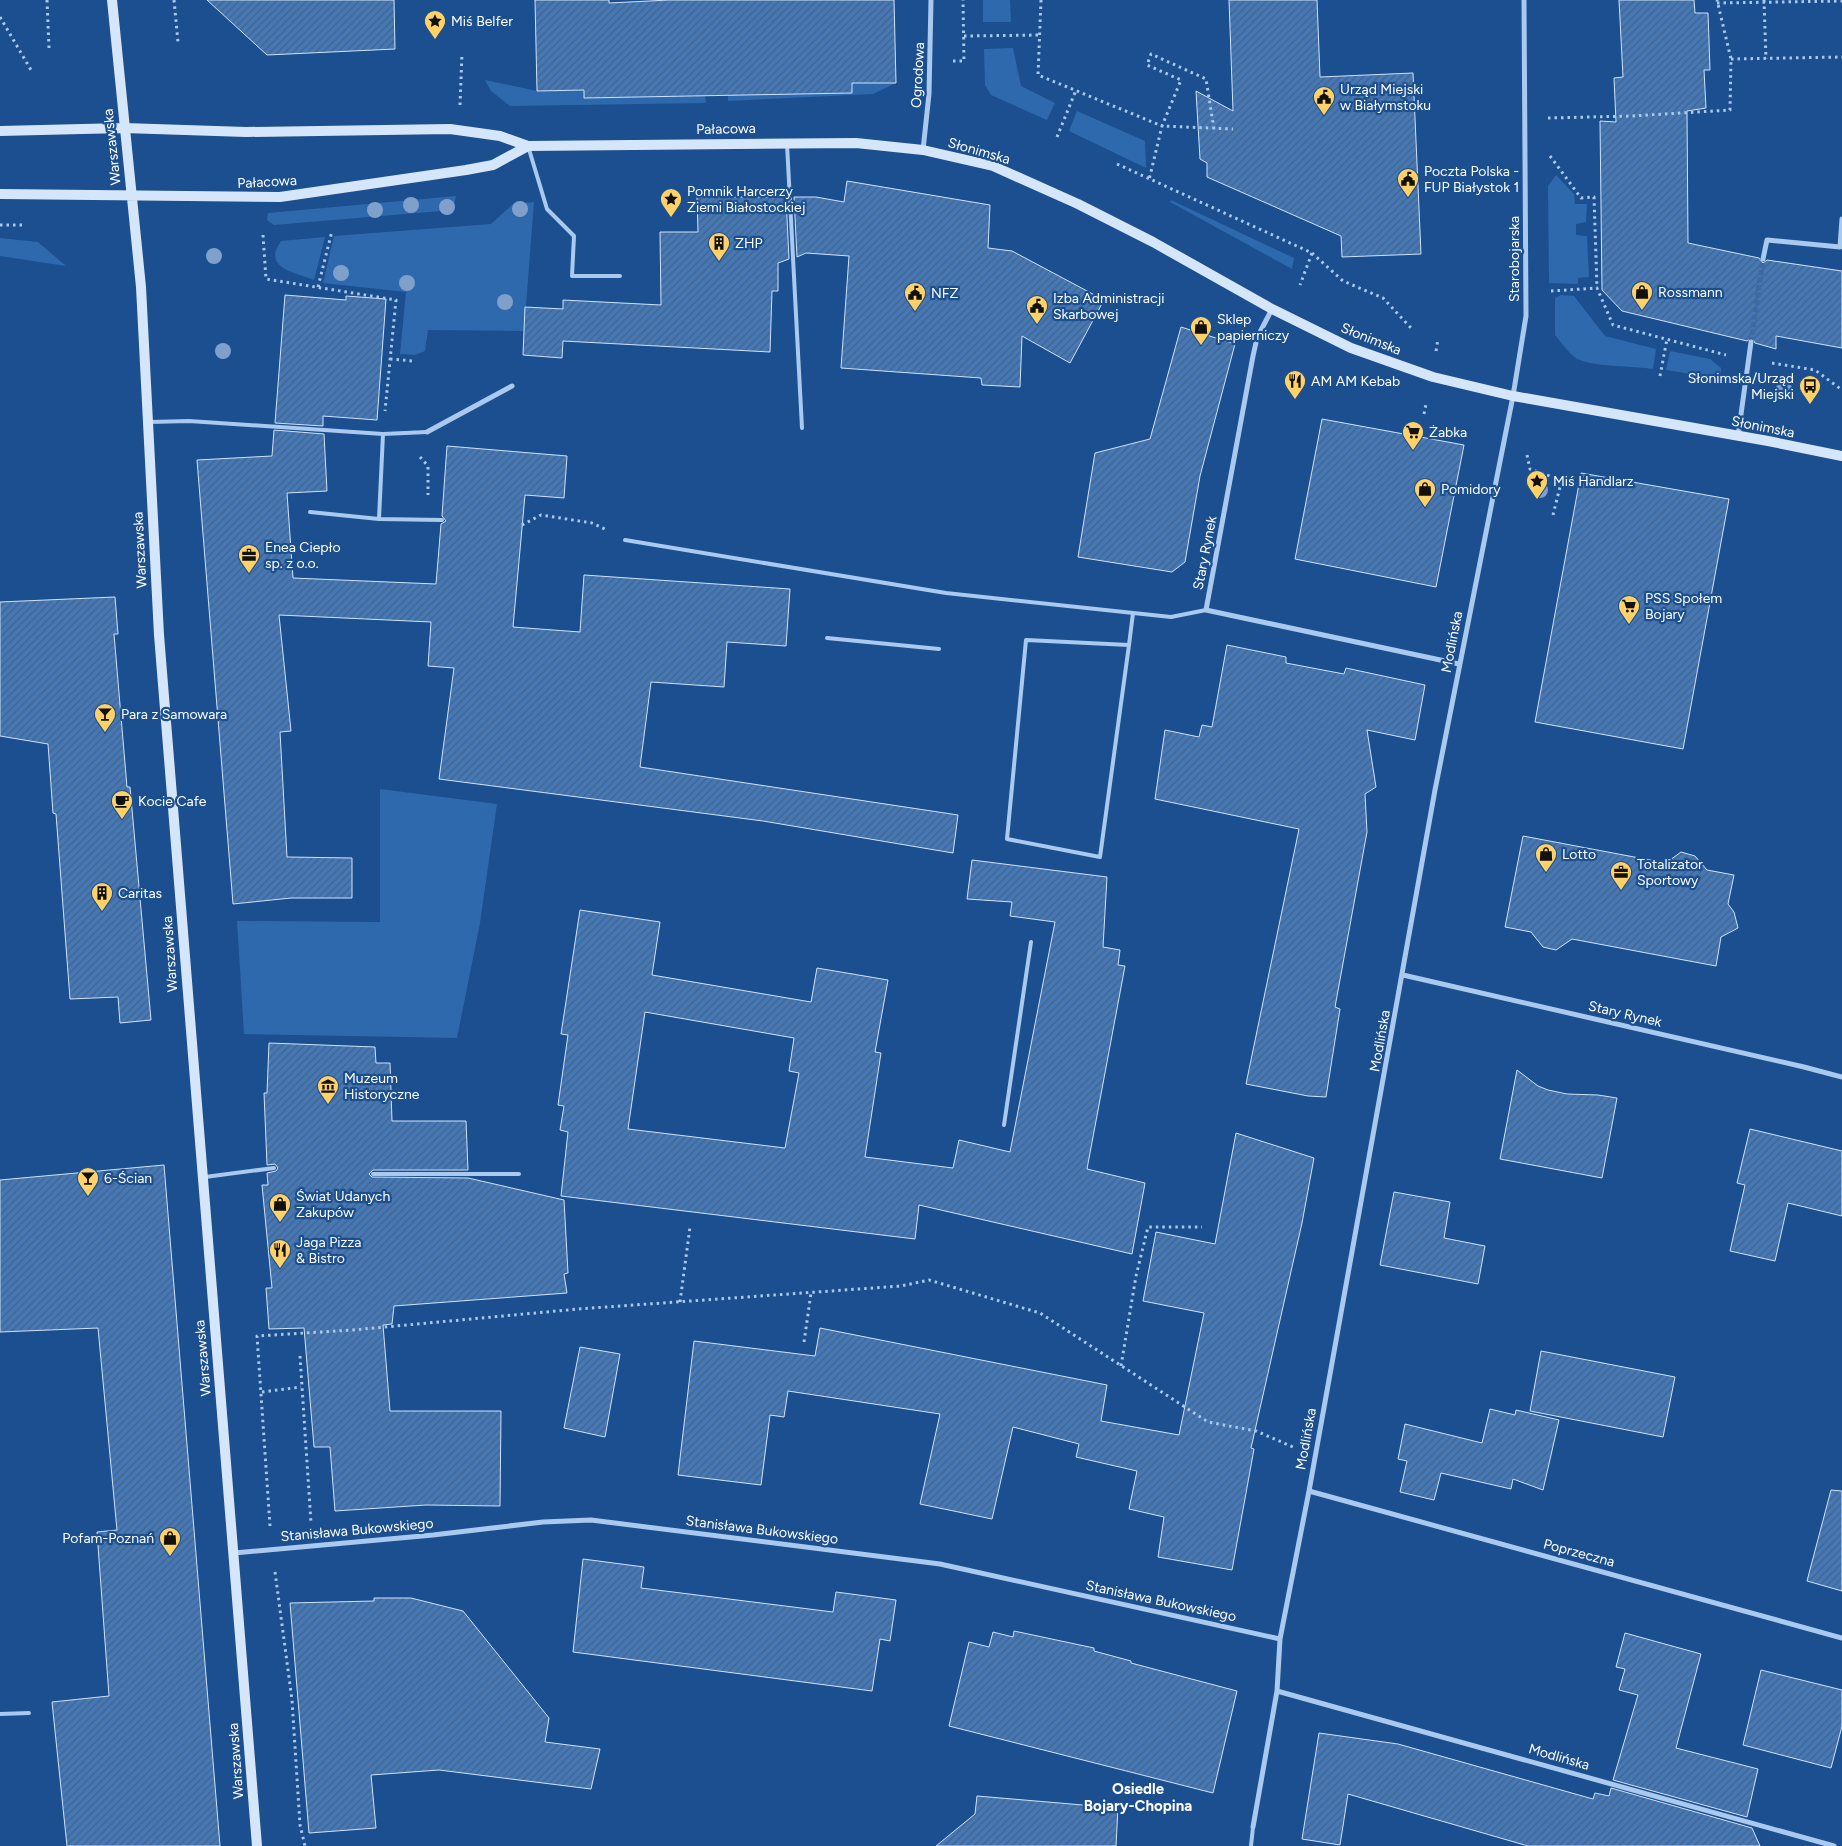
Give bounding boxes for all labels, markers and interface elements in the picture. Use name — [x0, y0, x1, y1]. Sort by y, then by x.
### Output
place icon: Miś Belfer — [423, 9, 447, 40]
place label: Miś Belfer — [451, 13, 513, 30]
street label: Ogrodowa — [908, 42, 928, 108]
place label: Urząd Miejski w Białymstoku — [1340, 81, 1431, 114]
public building icon: Urząd Miejski w Białymstoku — [1312, 85, 1336, 116]
street label: Warszawska — [100, 108, 124, 186]
street label: Pałacowa — [696, 120, 756, 138]
street label: Słonimska — [946, 134, 1012, 168]
place label: Poczta Polska - FUP Białystok 1 — [1424, 163, 1519, 196]
public building icon: Poczta Polska - FUP Białystok 1 — [1396, 167, 1420, 198]
street label: Pałacowa — [237, 172, 297, 192]
place label: Pomnik Harcerzy Ziemi Białostockiej — [687, 183, 805, 216]
place icon: Pomnik Harcerzy Ziemi Białostockiej — [659, 187, 683, 218]
street label: Starobojarska — [1506, 216, 1523, 302]
building icon: ZHP — [707, 231, 731, 262]
place label: ZHP — [735, 235, 763, 252]
shop icon: Rossmann — [1630, 280, 1654, 311]
public building icon: NFZ — [903, 281, 927, 312]
place label: Rossmann — [1658, 284, 1723, 301]
place label: NFZ — [931, 285, 958, 302]
place label: Izba Administracji Skarbowej — [1053, 290, 1165, 323]
public building icon: Izba Administracji Skarbowej — [1025, 294, 1049, 325]
place label: Sklep papierniczy — [1217, 311, 1290, 344]
shop icon: Sklep papierniczy — [1189, 315, 1213, 346]
street label: Słonimska — [1338, 319, 1404, 359]
restaurant icon: AM AM Kebab — [1283, 369, 1307, 400]
place label: Słonimska/Urząd Miejski — [1688, 370, 1794, 403]
place label: AM AM Kebab — [1311, 373, 1400, 390]
bus stop icon: Słonimska/Urząd Miejski — [1798, 374, 1822, 405]
street label: Słonimska — [1730, 413, 1796, 441]
supermarket icon: Żabka — [1401, 420, 1425, 451]
place label: Żabka — [1429, 424, 1467, 441]
place icon: Miś Handlarz — [1525, 469, 1549, 500]
place label: Miś Handlarz — [1553, 473, 1634, 490]
shop icon: Pomidory — [1413, 477, 1437, 508]
place label: Pomidory — [1441, 481, 1501, 498]
street label: Warszawska — [130, 511, 150, 589]
street label: Stary Rynek — [1190, 514, 1221, 591]
place label: Enea Ciepło sp. z o.o. — [265, 539, 341, 572]
office icon: Enea Ciepło sp. z o.o. — [237, 543, 261, 574]
place label: PSS Społem Bojary — [1645, 590, 1722, 623]
supermarket icon: PSS Społem Bojary — [1617, 594, 1641, 625]
street label: Modlińska — [1438, 610, 1466, 674]
bar icon: Para z Samowara — [93, 702, 117, 733]
place label: Para z Samowara — [121, 706, 227, 723]
cafe icon: Kocie Cafe — [110, 789, 134, 820]
place label: Kocie Cafe — [138, 793, 207, 810]
shop icon: Lotto — [1534, 842, 1558, 873]
place label: Lotto — [1562, 846, 1596, 863]
place label: Totalizator Sportowy — [1637, 856, 1703, 889]
office icon: Totalizator Sportowy — [1609, 860, 1633, 891]
building icon: Caritas — [90, 881, 114, 912]
place label: Caritas — [118, 885, 162, 902]
street label: Warszawska — [159, 915, 181, 993]
street label: Stary Rynek — [1587, 997, 1664, 1031]
street label: Modlińska — [1366, 1009, 1394, 1073]
place label: Muzeum Historyczne — [344, 1070, 420, 1103]
museum icon: Muzeum Historyczne — [316, 1074, 340, 1105]
bar icon: 6-Ścian — [76, 1166, 100, 1197]
place label: 6-Ścian — [104, 1170, 152, 1187]
place label: Świat Udanych Zakupów — [296, 1188, 390, 1221]
shop icon: Świat Udanych Zakupów — [268, 1192, 292, 1223]
place label: Jaga Pizza & Bistro — [296, 1234, 361, 1267]
restaurant icon: Jaga Pizza & Bistro — [268, 1238, 292, 1269]
street label: Warszawska — [191, 1319, 215, 1397]
street label: Modlińska — [1292, 1407, 1320, 1471]
street label: Stanisława Bukowskiego — [685, 1512, 839, 1548]
street label: Stanisława Bukowskiego — [280, 1515, 434, 1545]
shop icon: Pofam-Poznań — [158, 1526, 182, 1557]
place label: Pofam-Poznań — [62, 1530, 154, 1547]
street label: Poprzeczna — [1542, 1535, 1616, 1571]
street label: Stanisława Bukowskiego — [1084, 1577, 1238, 1625]
street label: Warszawska — [225, 1722, 247, 1800]
street label: Modlińska — [1527, 1740, 1591, 1774]
district label: Osiedle Bojary-Chopina — [1084, 1780, 1192, 1815]

